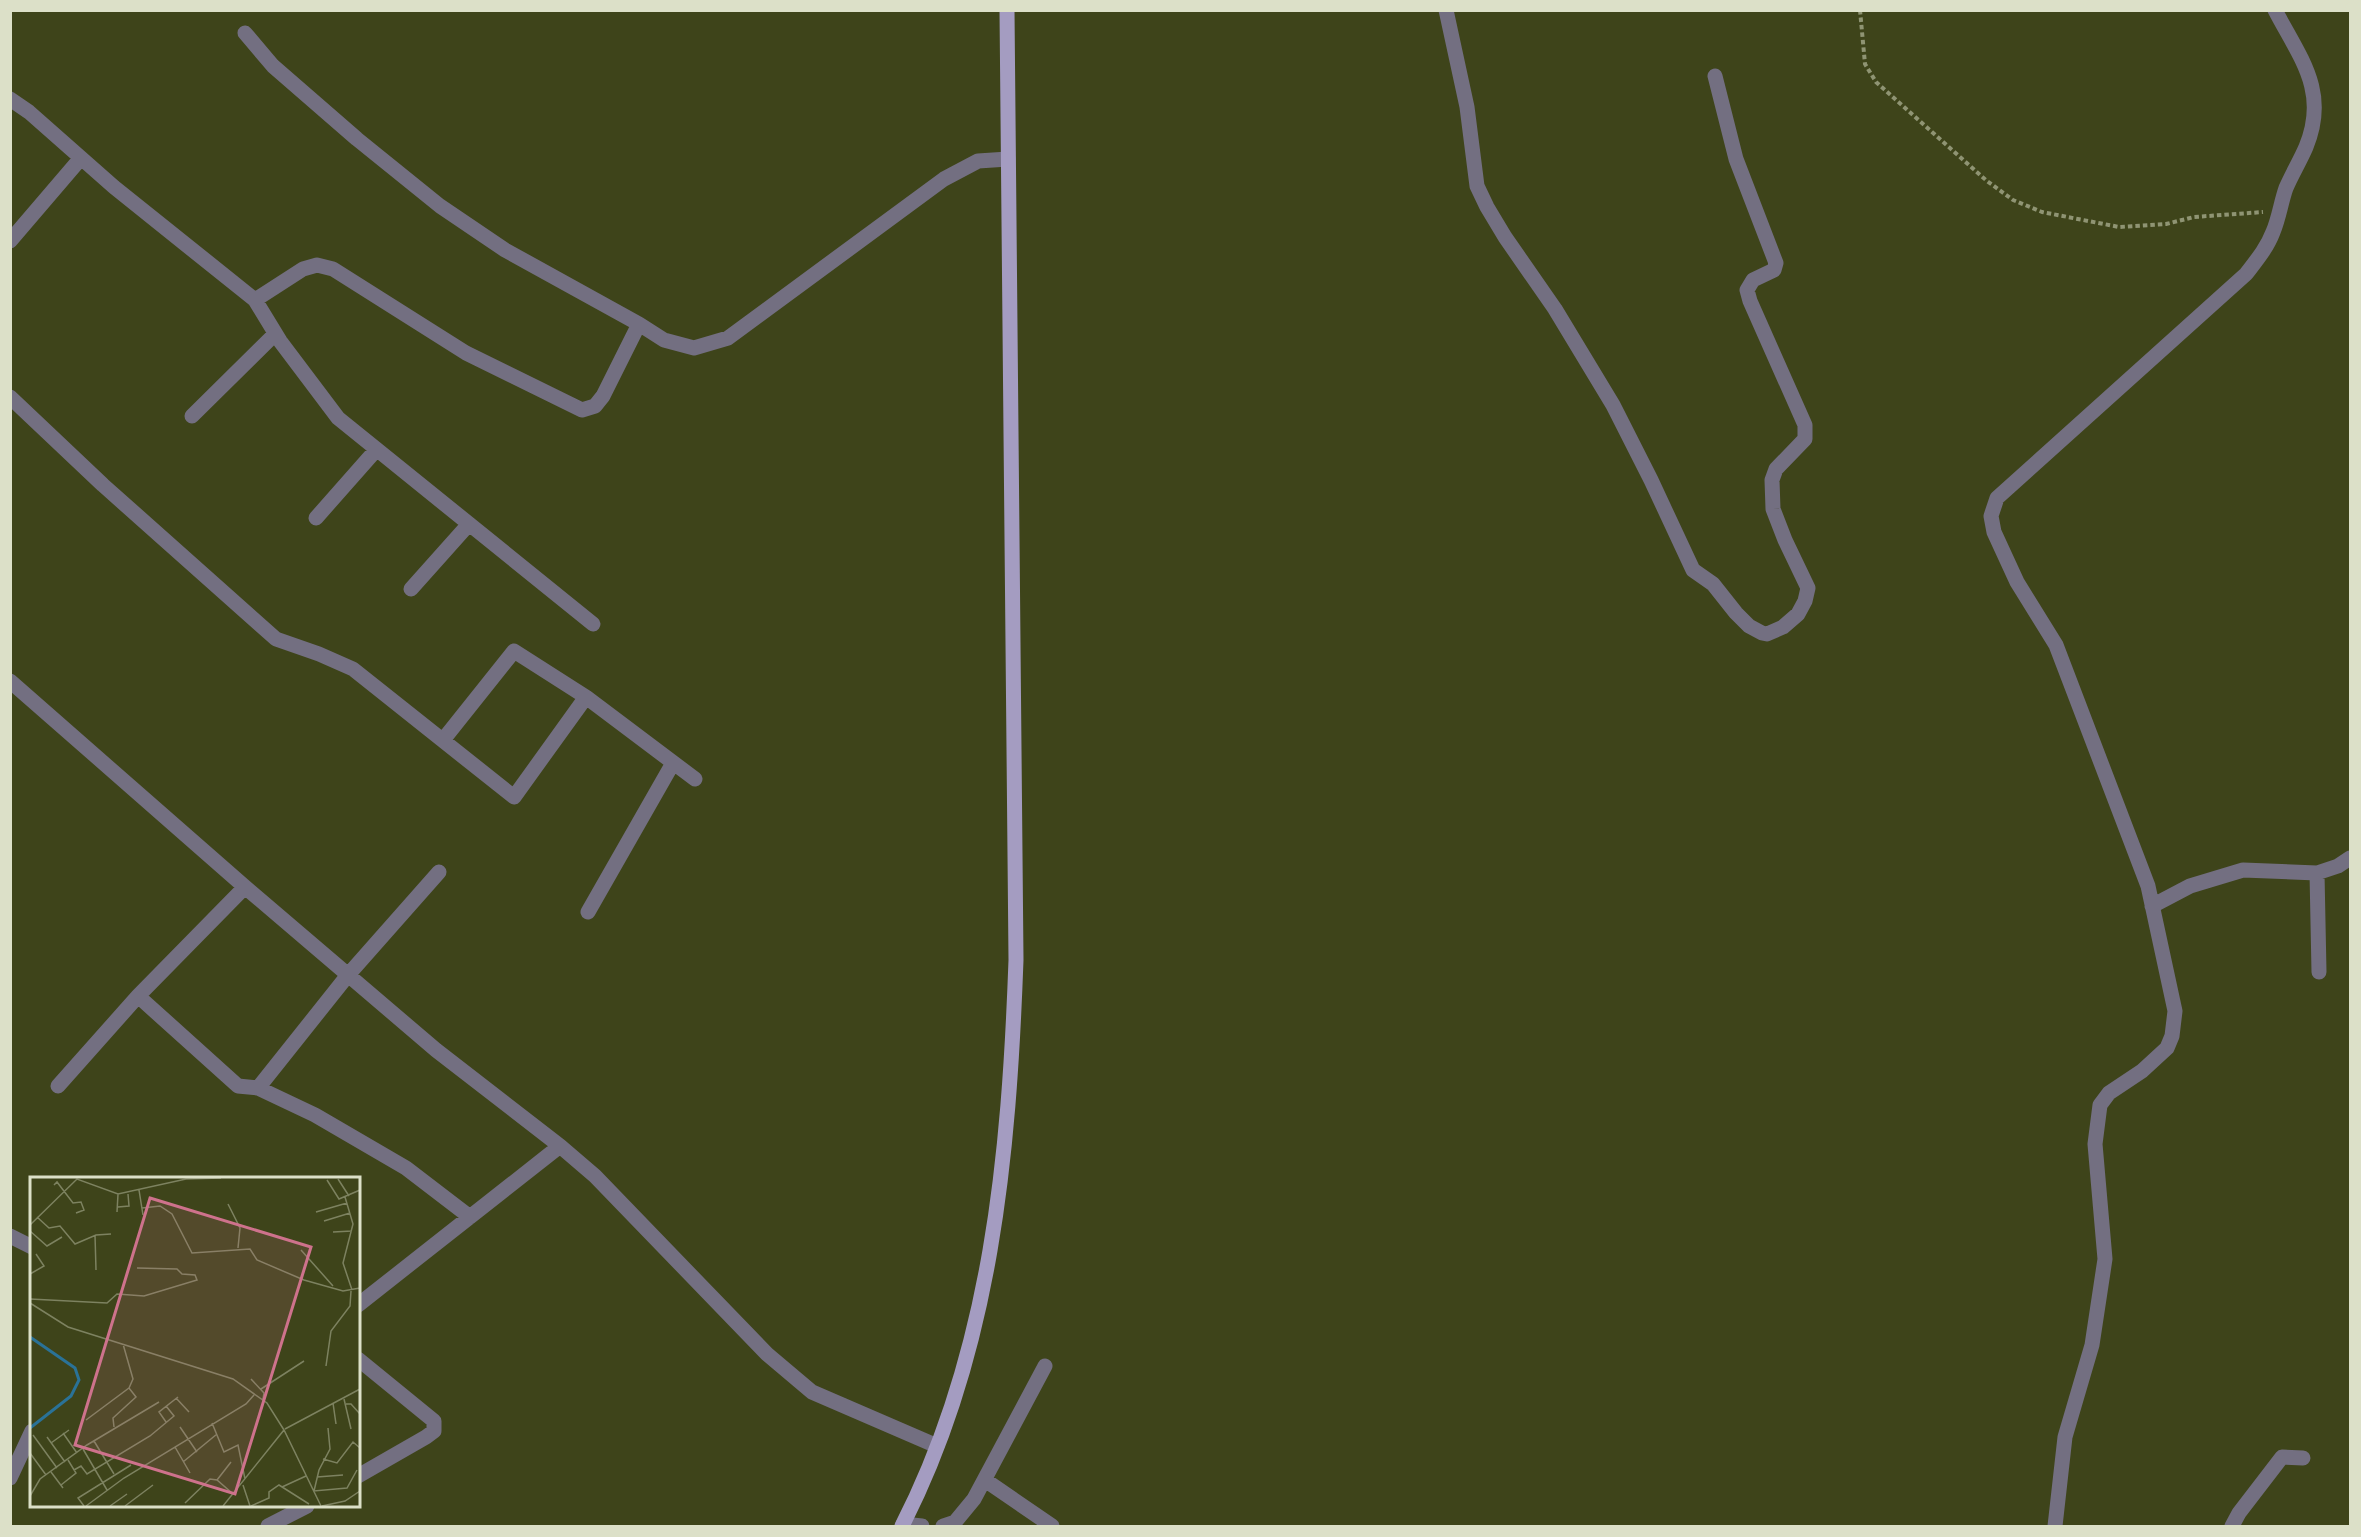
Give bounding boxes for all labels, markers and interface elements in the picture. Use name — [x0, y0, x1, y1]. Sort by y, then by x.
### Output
inset map — [30, 1177, 360, 1507]

